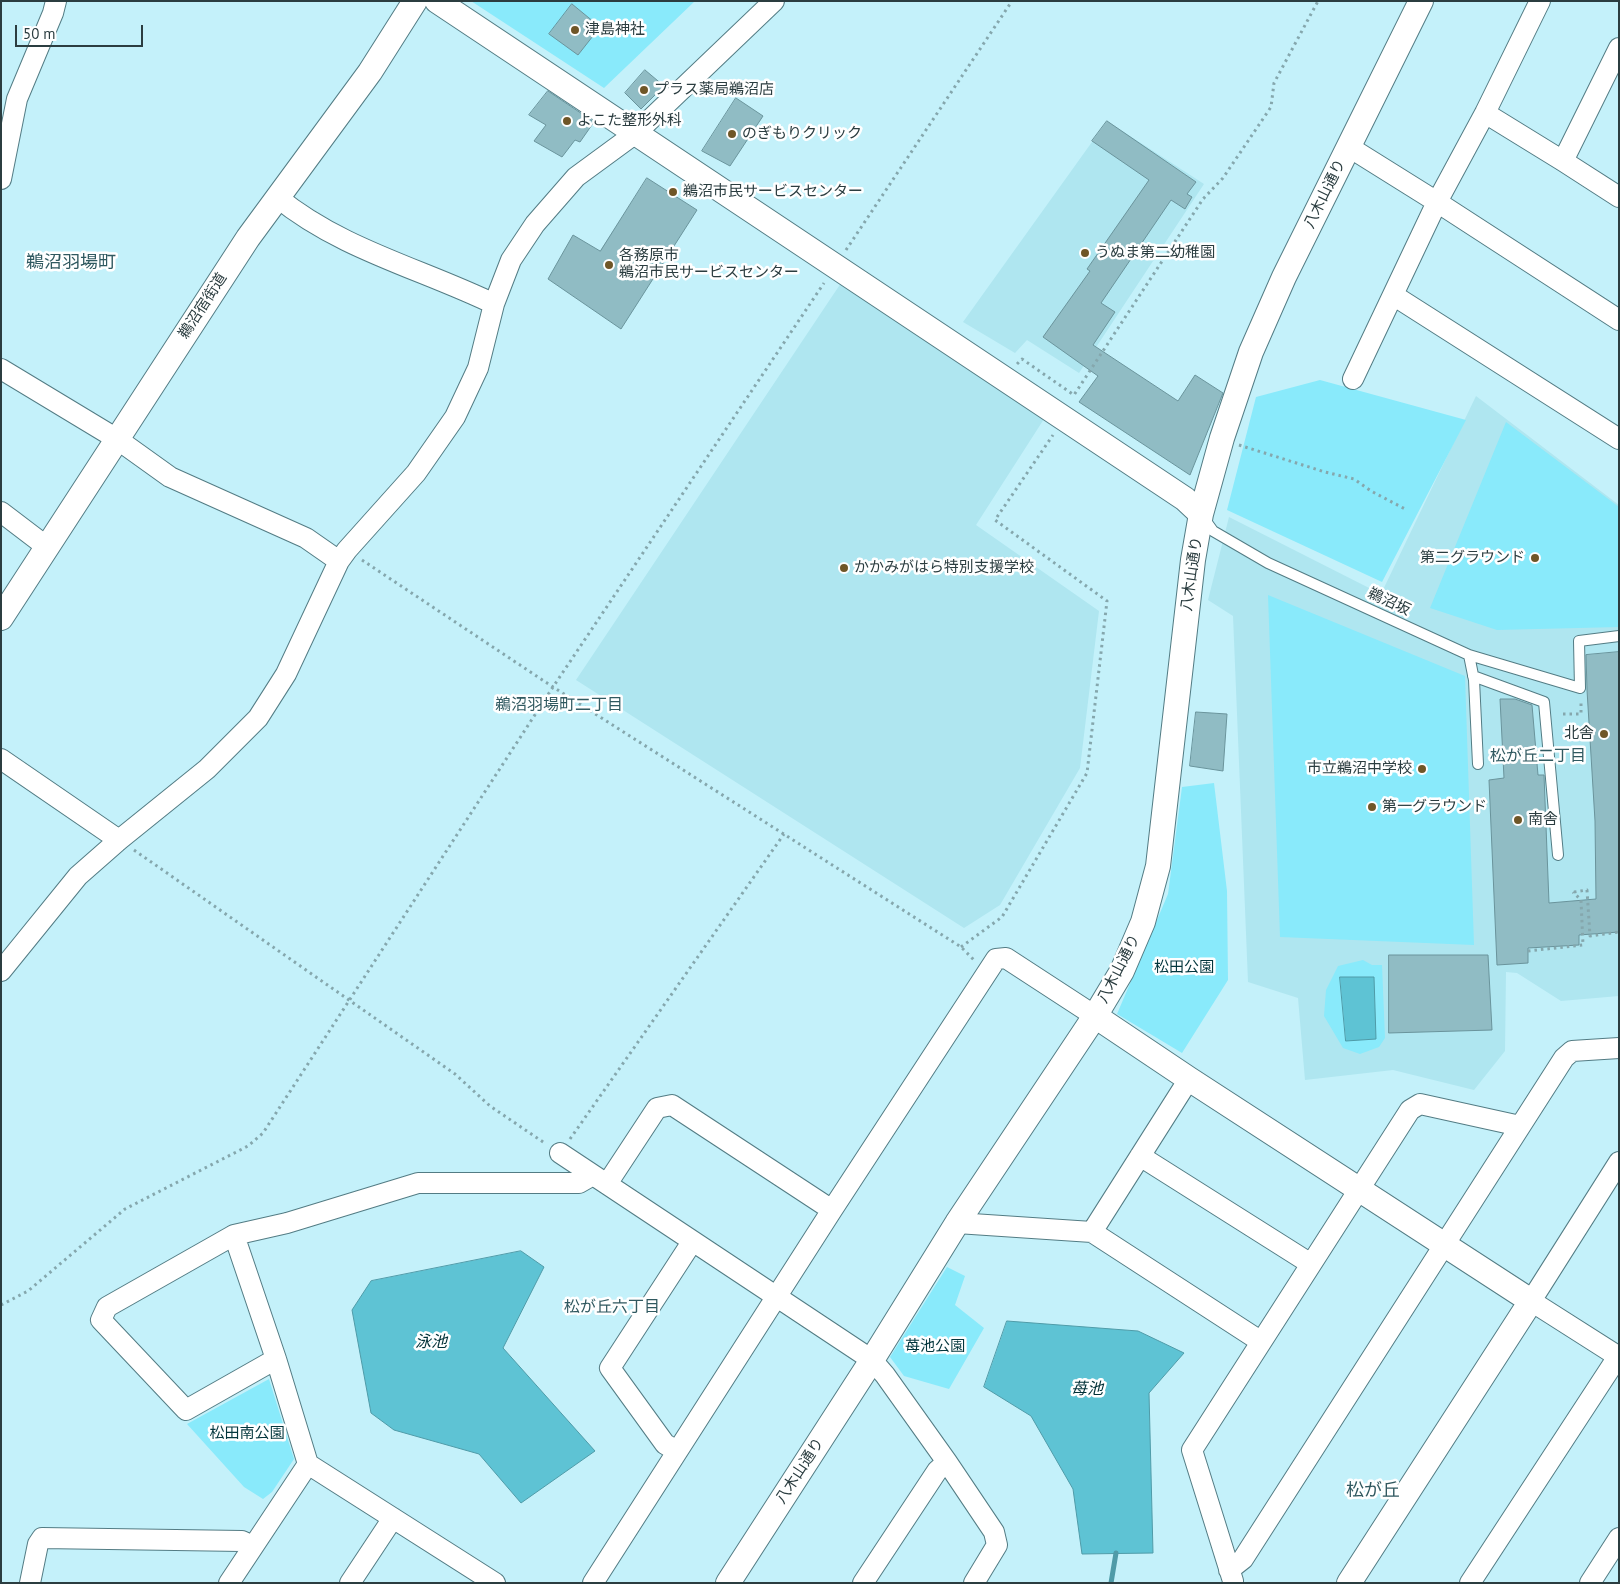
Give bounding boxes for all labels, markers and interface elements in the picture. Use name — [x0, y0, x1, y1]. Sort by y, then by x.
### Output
scale bar — [18, 15, 145, 47]
place label: 津島神社 — [585, 21, 645, 39]
text: 50 m — [23, 24, 56, 43]
marker: 津島神社 — [569, 24, 581, 36]
place label: プラス薬局鵜沼店 — [654, 81, 774, 99]
marker: プラス薬局鵜沼店 — [638, 84, 650, 96]
place label: よこた整形外科 — [577, 112, 682, 130]
marker: よこた整形外科 — [561, 115, 573, 127]
place label: のぎもりクリック — [742, 125, 862, 143]
marker: のぎもりクリック — [726, 128, 738, 140]
street label: 八木山通り — [1300, 156, 1350, 232]
place label: 鵜沼市民サービスセンター — [683, 183, 863, 201]
marker: 鵜沼市民サービスセンター — [667, 186, 679, 198]
place label: うぬま第二幼稚園 — [1095, 244, 1215, 262]
place label: 各務原市 鵜沼市民サービスセンター — [619, 247, 799, 282]
marker: うぬま第二幼稚園 — [1079, 247, 1091, 259]
district label: 鵜沼羽場町 — [26, 252, 116, 274]
marker: 各務原市 鵜沼市民サービスセンター — [603, 259, 615, 271]
street label: 鵜沼宿街道 — [175, 270, 231, 342]
street label: 八木山通り — [1178, 536, 1206, 612]
place label: 第二グラウンド — [1420, 549, 1525, 567]
marker: 第二グラウンド — [1529, 552, 1541, 564]
place label: かかみがはら特別支援学校 — [854, 559, 1034, 577]
marker: かかみがはら特別支援学校 — [838, 562, 850, 574]
street label: 鵜沼坂 — [1365, 584, 1413, 620]
district label: 鵜沼羽場町二丁目 — [495, 695, 623, 715]
place label: 北舎 — [1564, 725, 1594, 743]
marker: 北舎 — [1598, 728, 1610, 740]
district label: 松が丘二丁目 — [1490, 746, 1586, 766]
place label: 市立鵜沼中学校 — [1307, 760, 1412, 778]
marker: 市立鵜沼中学校 — [1416, 763, 1428, 775]
place label: 第一グラウンド — [1382, 798, 1487, 816]
marker: 第一グラウンド — [1366, 801, 1378, 813]
place label: 南舎 — [1528, 811, 1558, 829]
marker: 南舎 — [1512, 814, 1524, 826]
street label: 八木山通り — [1094, 932, 1144, 1006]
park label: 松田公園 — [1154, 959, 1214, 977]
district label: 松が丘六丁目 — [564, 1297, 660, 1317]
water label: 泳池 — [415, 1332, 447, 1352]
park label: 苺池公園 — [905, 1338, 965, 1356]
water label: 苺池 — [1071, 1379, 1103, 1399]
park label: 松田南公園 — [210, 1425, 284, 1443]
street label: 八木山通り — [772, 1435, 828, 1507]
district label: 松が丘 — [1346, 1480, 1400, 1502]

